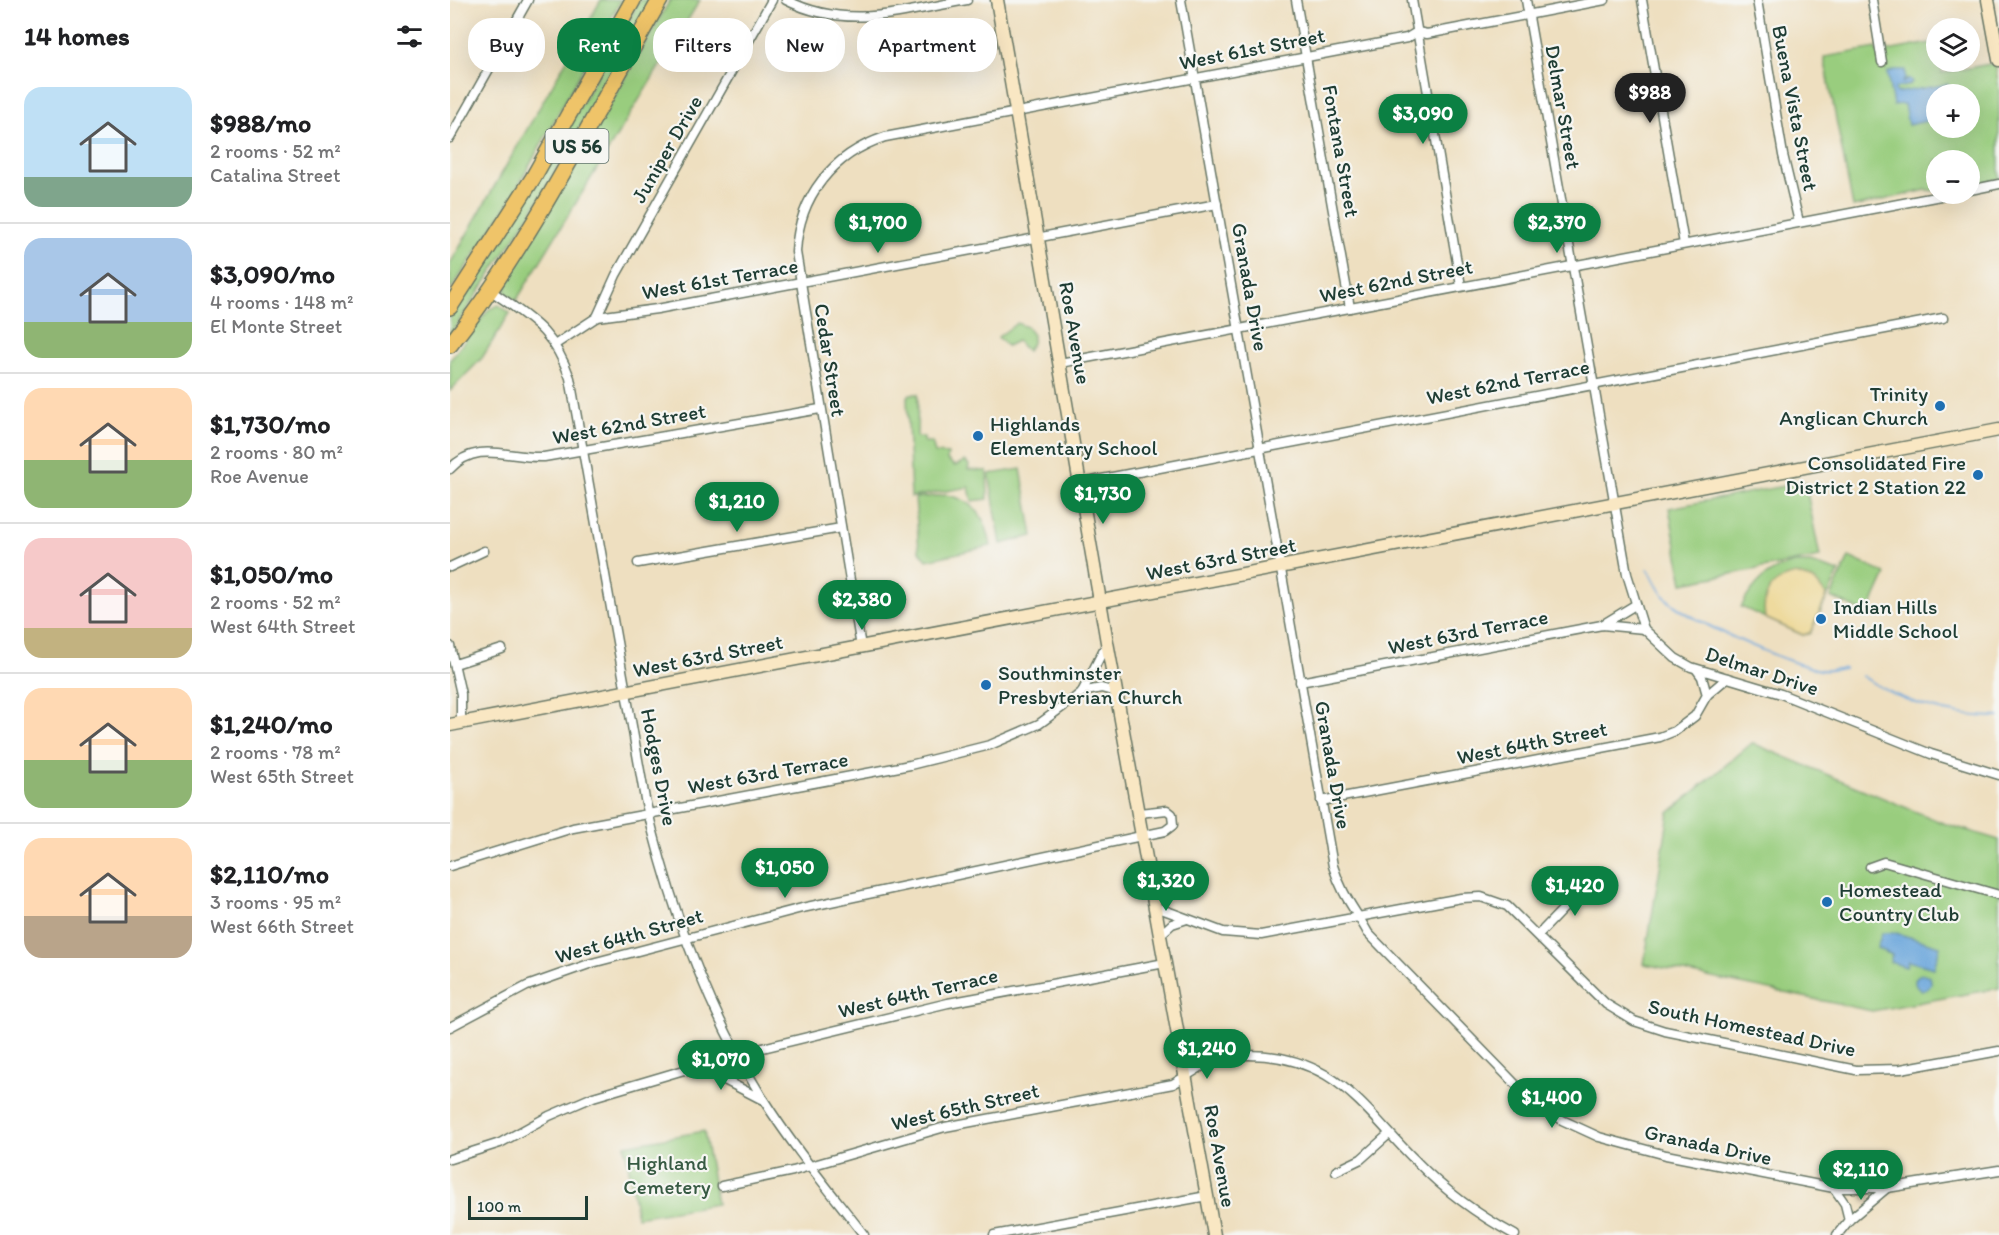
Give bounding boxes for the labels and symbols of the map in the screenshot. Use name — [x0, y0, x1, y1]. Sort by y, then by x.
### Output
street label: West 61st Street — [1177, 22, 1327, 75]
street label: Buena Vista Street — [1767, 23, 1824, 193]
street label: Delmar Street — [1540, 43, 1587, 171]
pin: $988 — [1614, 73, 1686, 124]
street label: Fontana Street — [1318, 83, 1365, 219]
street label: Juniper Drive — [626, 91, 707, 207]
pin: $3,090 — [1374, 94, 1472, 145]
road number: US 56 — [546, 129, 608, 163]
pin: $1,700 — [829, 203, 927, 254]
pin: $2,370 — [1508, 203, 1606, 254]
street label: Granada Drive — [1227, 221, 1274, 353]
street label: West 61st Terrace — [640, 252, 800, 305]
street label: West 62nd Street — [1317, 253, 1475, 308]
street label: Roe Avenue — [1054, 280, 1097, 386]
street label: Cedar Street — [809, 302, 852, 418]
street label: West 62nd Terrace — [1424, 353, 1592, 410]
place label: Trinity Anglican Church — [1779, 381, 1928, 430]
street label: West 62nd Street — [550, 398, 708, 449]
marker: Trinity Anglican Church — [1933, 399, 1947, 413]
place label: Highlands Elementary School — [990, 411, 1158, 460]
marker: Highlands Elementary School — [971, 429, 985, 443]
place label: Consolidated Fire District 2 Station 22 — [1785, 450, 1966, 499]
marker: Consolidated Fire District 2 Station 22 — [1971, 468, 1985, 482]
pin: $1,730 — [1054, 474, 1152, 525]
pin: $1,210 — [688, 482, 786, 533]
street label: West 63rd Street — [1144, 532, 1298, 585]
pin: $2,380 — [813, 580, 911, 631]
place label: Indian Hills Middle School — [1833, 594, 1958, 643]
street label: West 63rd Terrace — [1386, 604, 1550, 659]
marker: Indian Hills Middle School — [1814, 612, 1828, 626]
street label: West 63rd Street — [631, 629, 785, 682]
street label: Delmar Drive — [1702, 640, 1822, 701]
place label: Southminster Presbyterian Church — [998, 660, 1182, 709]
marker: Southminster Presbyterian Church — [979, 678, 993, 692]
street label: Granada Drive — [1310, 699, 1357, 831]
street label: Hodges Drive — [636, 706, 683, 828]
street label: West 64th Street — [1455, 716, 1609, 769]
street label: West 63rd Terrace — [686, 746, 850, 799]
pin: $1,050 — [736, 848, 834, 899]
pin: $1,320 — [1117, 861, 1215, 912]
pin: $1,420 — [1526, 866, 1624, 917]
place label: Homestead Country Club — [1839, 877, 1959, 926]
marker: Homestead Country Club — [1820, 895, 1834, 909]
street label: West 64th Street — [552, 902, 706, 969]
street label: West 64th Terrace — [836, 962, 1000, 1023]
street label: South Homestead Drive — [1646, 993, 1858, 1062]
pin: $1,240 — [1158, 1029, 1256, 1080]
pin: $1,070 — [672, 1040, 770, 1091]
street label: West 65th Street — [888, 1077, 1041, 1136]
pin: $1,400 — [1503, 1078, 1601, 1129]
street label: Roe Avenue — [1199, 1103, 1242, 1209]
street label: Granada Drive — [1642, 1119, 1774, 1170]
park label: Highland Cemetery — [623, 1150, 711, 1199]
pin: $2,110 — [1812, 1150, 1910, 1201]
scale bar — [468, 1193, 588, 1220]

